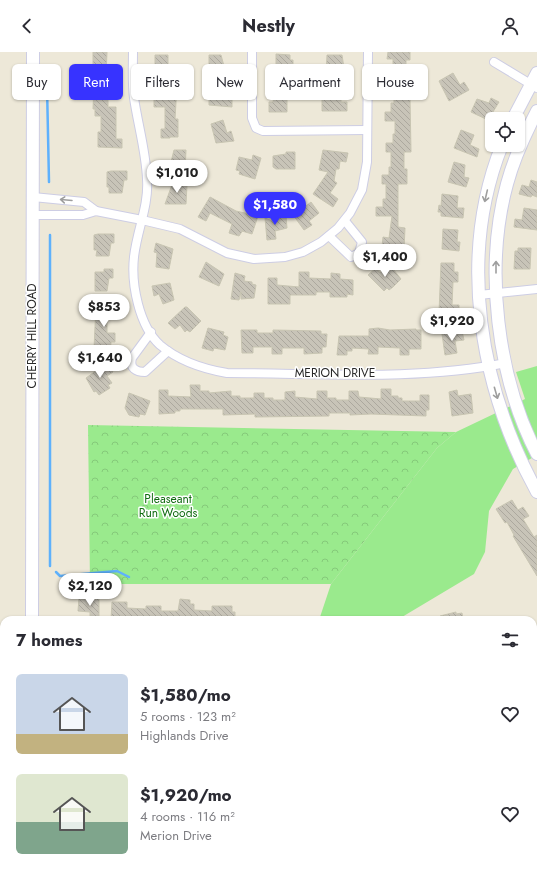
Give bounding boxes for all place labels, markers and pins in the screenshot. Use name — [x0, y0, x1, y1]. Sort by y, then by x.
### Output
pin: $1,010 — [144, 160, 210, 194]
pin: $1,580 — [242, 192, 308, 226]
pin: $1,400 — [352, 244, 418, 278]
pin: $853 — [80, 294, 128, 328]
pin: $1,920 — [419, 308, 485, 342]
pin: $1,640 — [67, 345, 133, 379]
pin: $2,120 — [57, 573, 123, 607]

